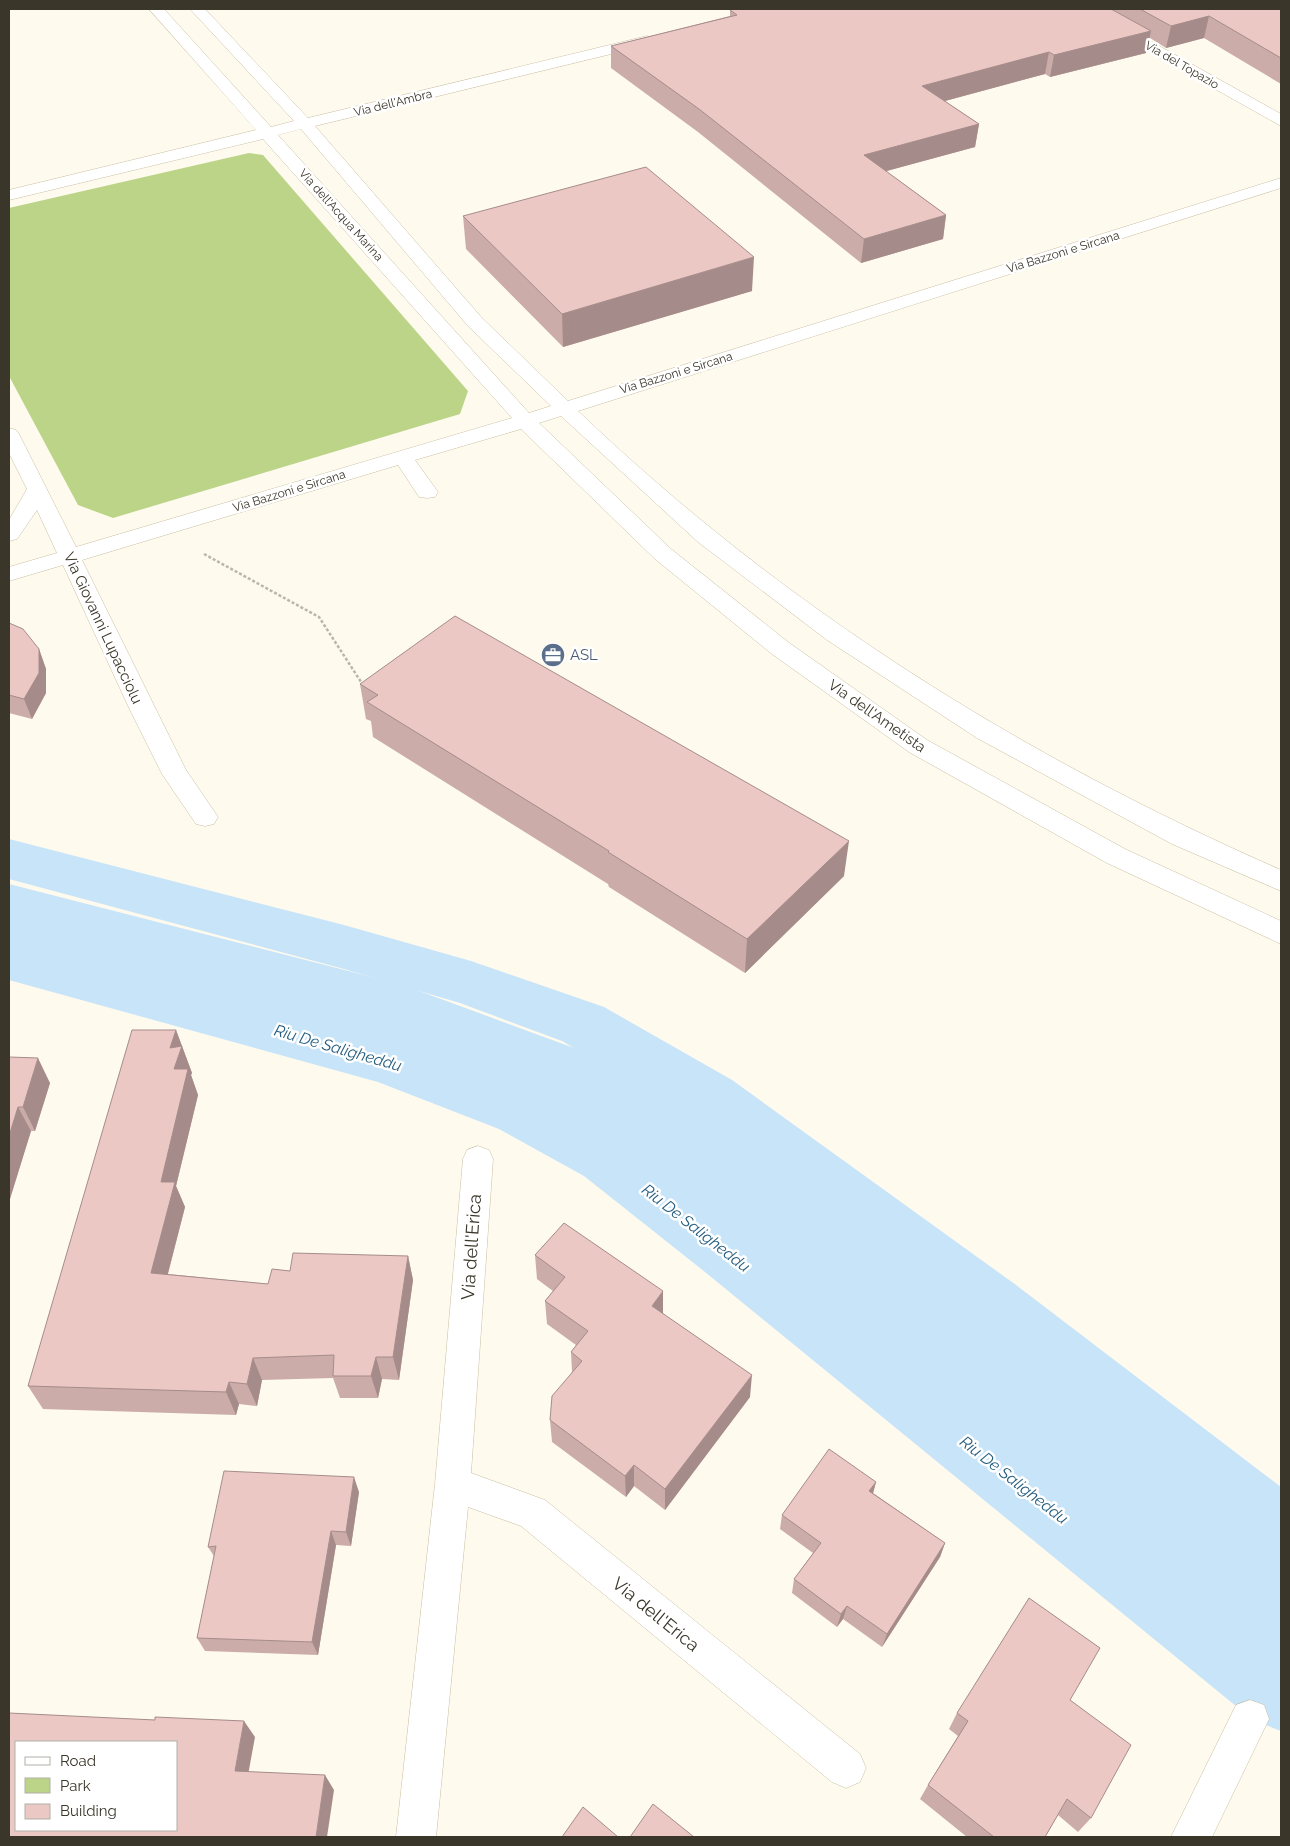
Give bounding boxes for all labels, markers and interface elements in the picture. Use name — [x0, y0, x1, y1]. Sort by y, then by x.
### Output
street label: Via del Topazio — [1142, 38, 1222, 92]
street label: Via dell'Ambra — [352, 87, 434, 119]
street label: Via dell'Acqua Marina — [296, 166, 386, 264]
street label: Via Bazzoni e Sircana — [1005, 228, 1121, 276]
street label: Via Bazzoni e Sircana — [618, 349, 734, 397]
street label: Via Bazzoni e Sircana — [231, 467, 347, 515]
street label: Via Giovanni Lupacciolu — [60, 549, 146, 707]
office icon: ASL — [540, 642, 566, 668]
place label: ASL — [570, 646, 598, 664]
street label: Via dell'Ametista — [825, 676, 929, 756]
water label: Riu De Saligheddu — [272, 1021, 404, 1075]
water label: Riu De Saligheddu — [638, 1180, 754, 1276]
street label: Via dell'Erica — [457, 1193, 485, 1301]
water label: Riu De Saligheddu — [956, 1432, 1072, 1528]
street label: Via dell'Erica — [608, 1572, 704, 1656]
legend — [15, 1741, 178, 1831]
text: Road — [60, 1752, 96, 1770]
text: Park — [60, 1777, 91, 1795]
text: Building — [60, 1802, 117, 1820]

